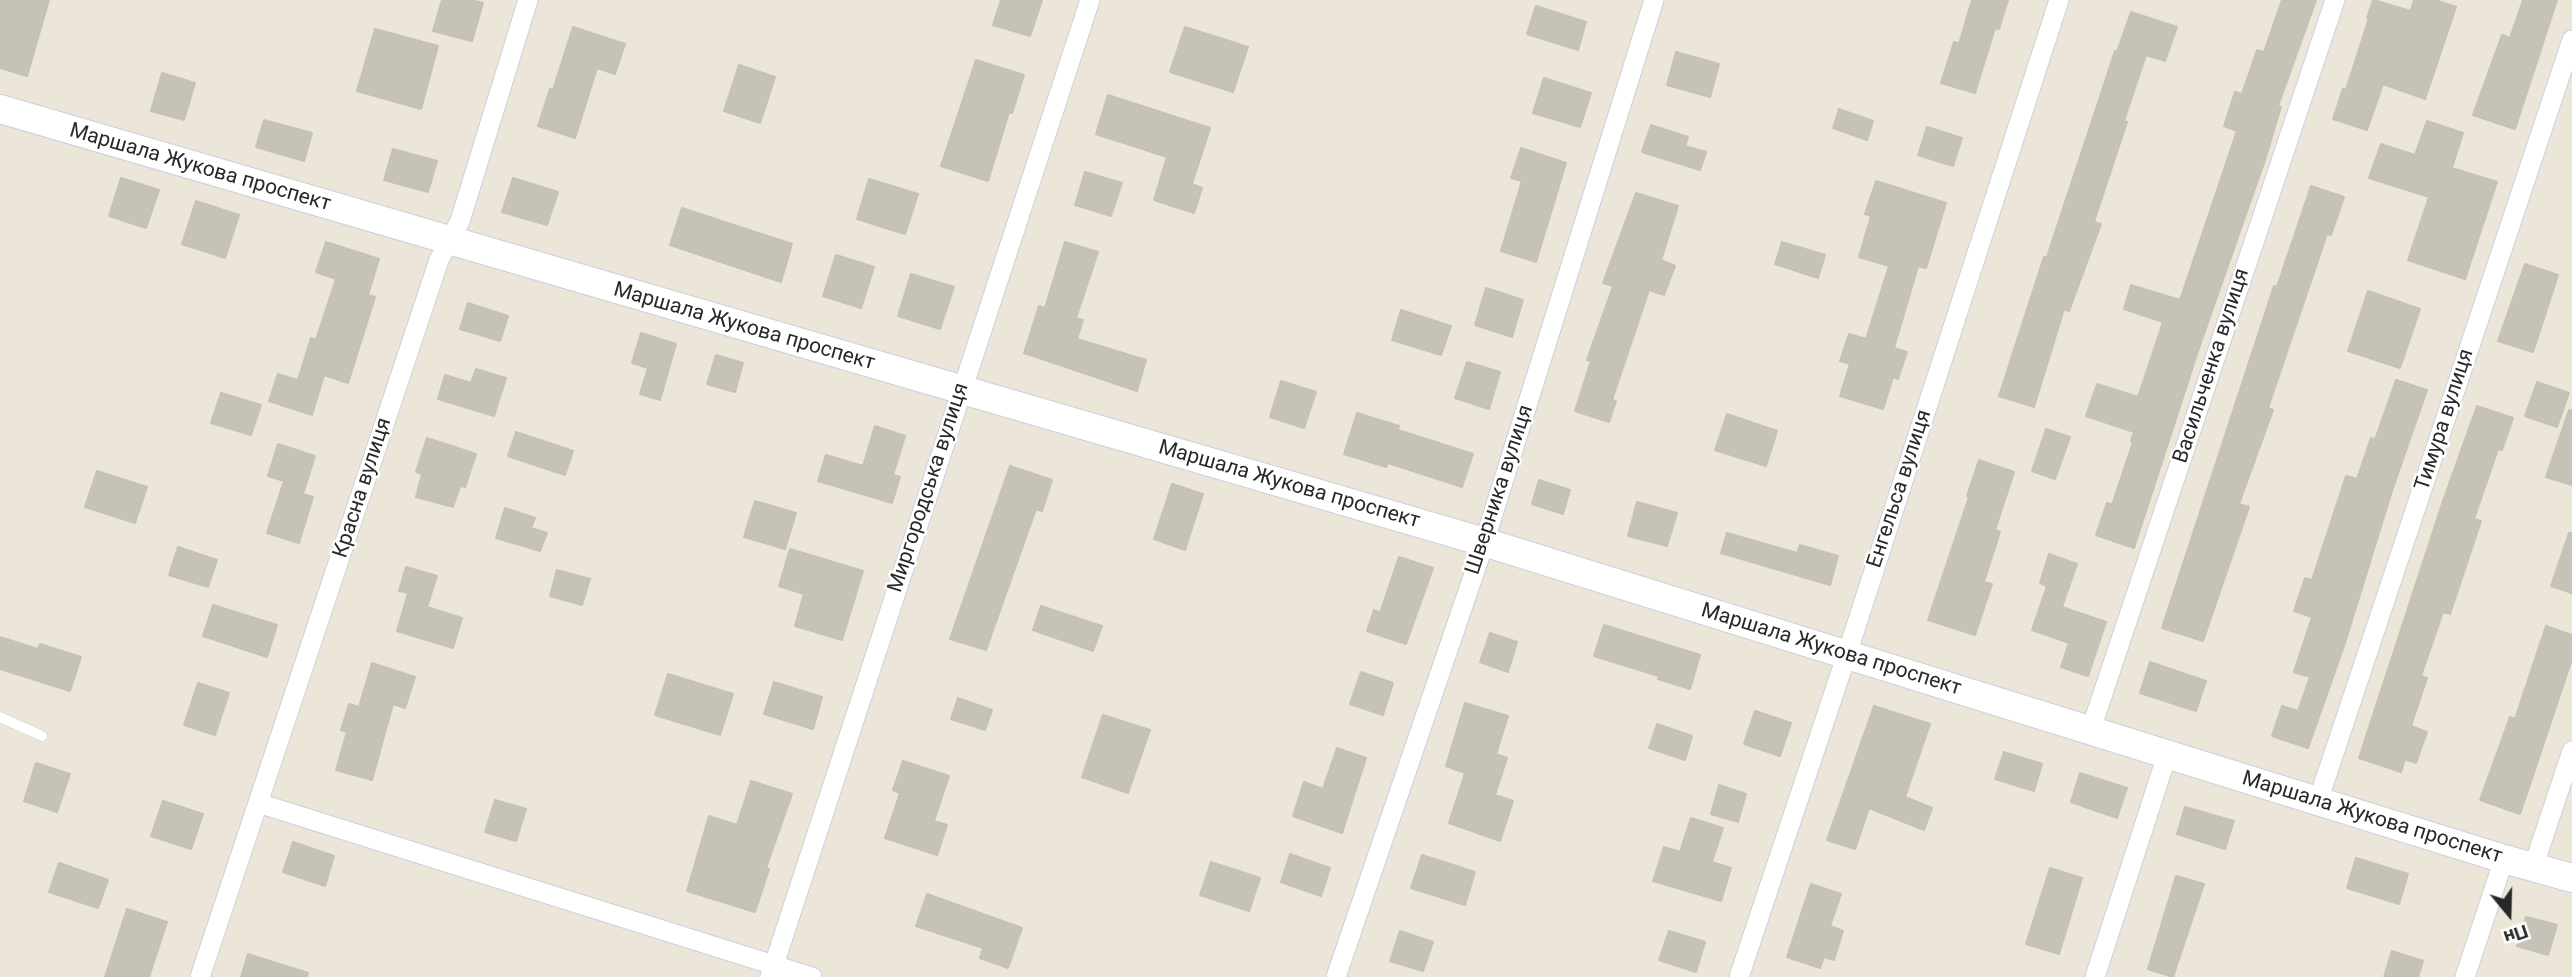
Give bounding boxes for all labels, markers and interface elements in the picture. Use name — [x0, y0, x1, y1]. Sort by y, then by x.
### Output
street label: Маршала Жукова проспект — [66, 119, 334, 217]
street label: Васильченка вулиця — [2169, 265, 2255, 467]
street label: Маршала Жукова проспект — [610, 278, 878, 376]
street label: Тимура вулиця — [2410, 346, 2480, 494]
street label: Миргородська вулиця — [883, 380, 975, 596]
street label: Шверника вулиця — [1461, 402, 1539, 578]
street label: Енгельса вулиця — [1863, 407, 1937, 571]
street label: Красна вулиця — [328, 415, 398, 561]
street label: Маршала Жукова проспект — [1155, 436, 1423, 534]
street label: Маршала Жукова проспект — [1698, 598, 1964, 702]
street label: Маршала Жукова проспект — [2239, 766, 2505, 870]
north arrow — [2474, 879, 2544, 949]
text: Пн — [2501, 920, 2531, 949]

